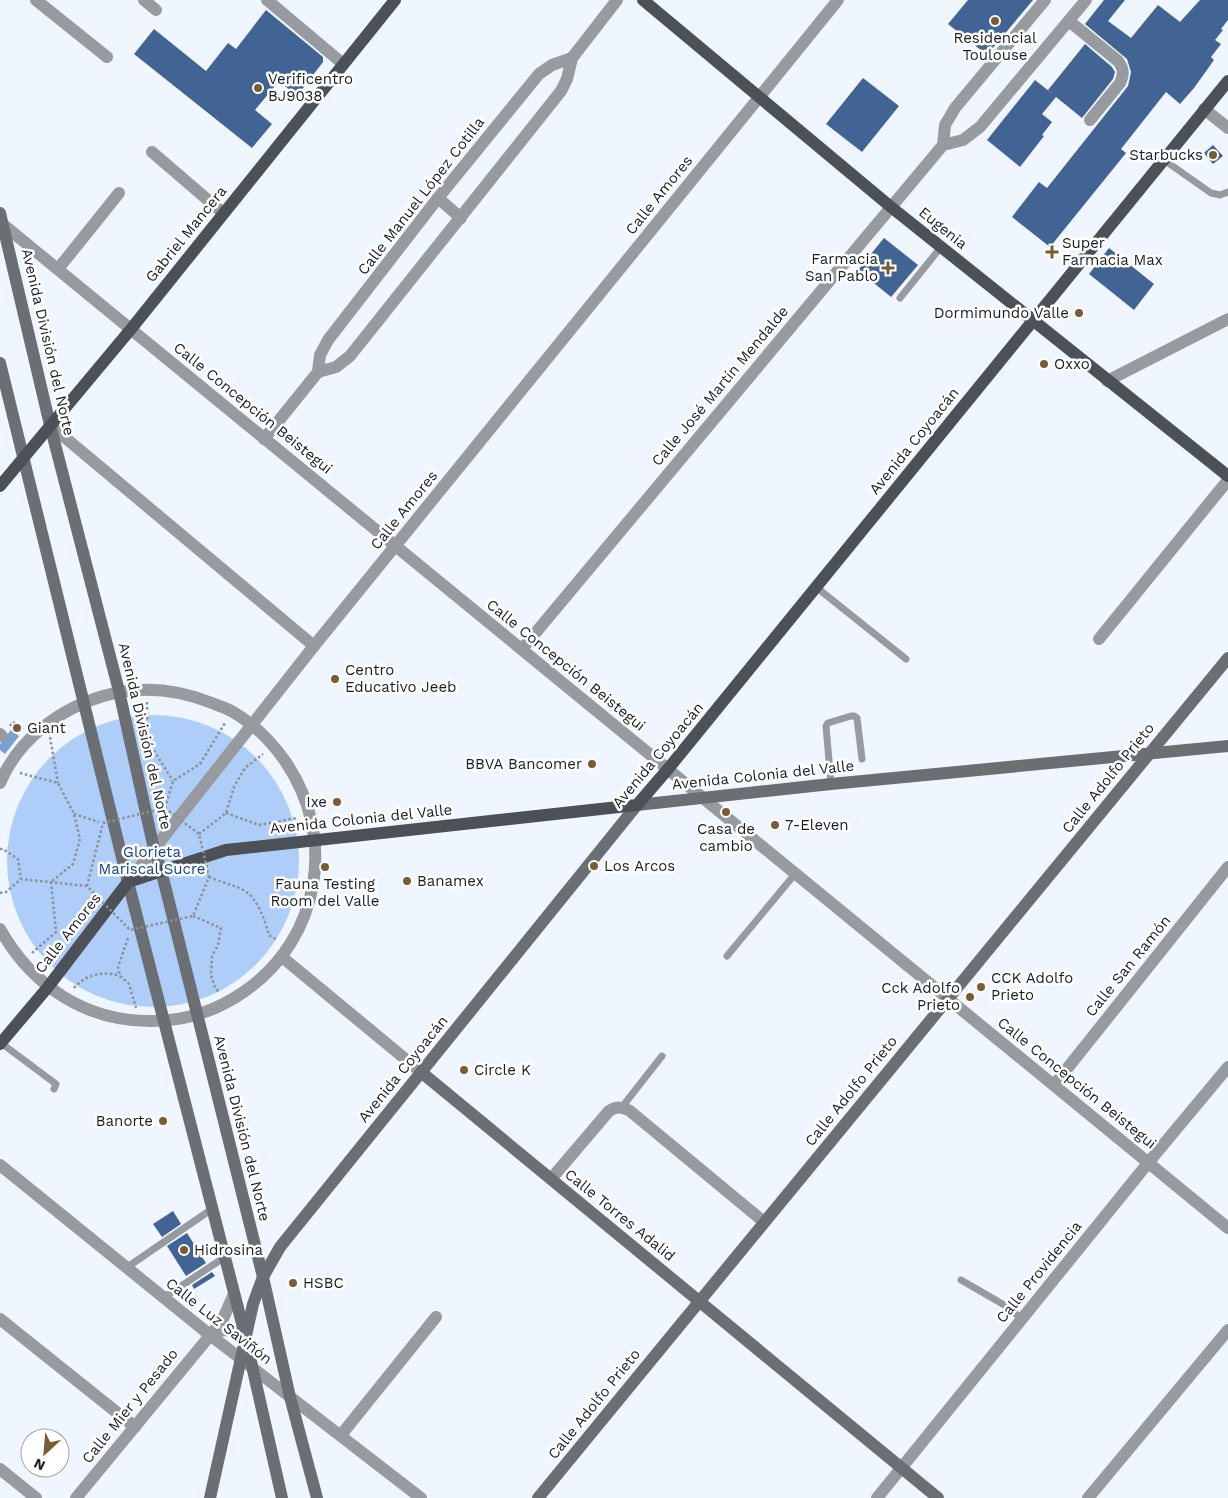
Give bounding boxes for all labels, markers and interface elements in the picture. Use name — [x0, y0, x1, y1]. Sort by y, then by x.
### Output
marker: Residencial Toulouse — [989, 15, 1001, 27]
place label: Residencial Toulouse — [953, 29, 1037, 64]
place label: Verificentro BJ9038 — [268, 70, 353, 105]
marker: Verificentro BJ9038 — [252, 82, 264, 94]
street label: Calle Manuel López Cotilla — [354, 113, 489, 279]
place label: Starbucks — [1129, 146, 1203, 164]
marker: Starbucks — [1207, 149, 1219, 161]
street label: Calle Amores — [622, 152, 696, 238]
street label: Gabriel Mancera — [142, 182, 231, 286]
street label: Eugenia — [915, 203, 971, 253]
place label: Super Farmacia Max — [1062, 234, 1163, 269]
marker: Super Farmacia Max — [1046, 246, 1058, 258]
street label: Avenida División del Norte — [18, 247, 78, 437]
place label: Farmacia San Pablo — [805, 250, 878, 285]
marker: Farmacia San Pablo — [882, 262, 894, 274]
street label: Calle José Martín Mendalde — [648, 302, 792, 470]
place label: Dormimundo Valle — [934, 304, 1069, 322]
marker: Dormimundo Valle — [1073, 307, 1085, 319]
street label: Calle Concepción Beistegui — [170, 338, 336, 478]
place label: Oxxo — [1054, 355, 1090, 373]
marker: Oxxo — [1038, 358, 1050, 370]
street label: Avenida Coyoacán — [865, 384, 963, 498]
street label: Calle Amores — [367, 467, 441, 553]
street label: Calle Concepción Beistegui — [483, 595, 649, 735]
street label: Avenida División del Norte — [115, 641, 175, 831]
place label: Centro Educativo Jeeb — [345, 661, 456, 696]
marker: Centro Educativo Jeeb — [329, 673, 341, 685]
street label: Avenida Coyoacán — [609, 699, 707, 811]
place label: Giant — [27, 719, 67, 737]
street label: Calle Adolfo Prieto — [1058, 719, 1158, 837]
marker: Giant — [11, 722, 23, 734]
place label: BBVA Bancomer — [465, 755, 582, 773]
street label: Avenida Colonia del Valle — [671, 756, 855, 794]
marker: BBVA Bancomer — [586, 758, 598, 770]
place label: Ixe — [306, 793, 327, 811]
marker: Ixe — [331, 796, 343, 808]
street label: Avenida Colonia del Valle — [269, 800, 453, 838]
marker: Casa de cambio — [720, 806, 732, 818]
place label: 7-Eleven — [785, 816, 849, 834]
marker: 7-Eleven — [769, 819, 781, 831]
place label: Casa de cambio — [697, 820, 755, 855]
park label: Glorieta Mariscal Sucre — [98, 843, 206, 878]
place label: Los Arcos — [604, 857, 675, 875]
marker: Los Arcos — [588, 860, 600, 872]
marker: Fauna Testing Room del Valle — [319, 861, 331, 873]
place label: Banamex — [417, 872, 484, 890]
place label: Fauna Testing Room del Valle — [270, 875, 380, 910]
marker: Banamex — [401, 875, 413, 887]
street label: Calle Amores — [31, 889, 105, 977]
street label: Calle San Ramón — [1082, 912, 1174, 1020]
place label: CCK Adolfo Prieto — [991, 969, 1073, 1004]
place label: Cck Adolfo Prieto — [881, 979, 960, 1014]
marker: CCK Adolfo Prieto — [975, 981, 987, 993]
marker: Cck Adolfo Prieto — [964, 991, 976, 1003]
street label: Avenida Coyoacán — [354, 1012, 452, 1126]
street label: Calle Concepción Beistegui — [994, 1013, 1160, 1153]
street label: Calle Adolfo Prieto — [801, 1032, 901, 1150]
street label: Avenida División del Norte — [210, 1033, 274, 1223]
place label: Circle K — [474, 1061, 531, 1079]
marker: Circle K — [458, 1064, 470, 1076]
place label: Banorte — [96, 1112, 153, 1130]
marker: Banorte — [157, 1115, 169, 1127]
street label: Calle Torres Adalid — [561, 1165, 679, 1265]
street label: Calle Providencia — [992, 1217, 1086, 1327]
place label: Hidrosina — [194, 1241, 263, 1259]
marker: Hidrosina — [178, 1244, 190, 1256]
street label: Calle Luz Saviñón — [162, 1274, 276, 1368]
place label: HSBC — [303, 1274, 344, 1292]
marker: HSBC — [287, 1277, 299, 1289]
street label: Calle Mier y Pesado — [78, 1345, 182, 1467]
street label: Calle Adolfo Prieto — [544, 1345, 644, 1463]
north arrow — [20, 1428, 70, 1478]
text: N — [31, 1455, 47, 1474]

